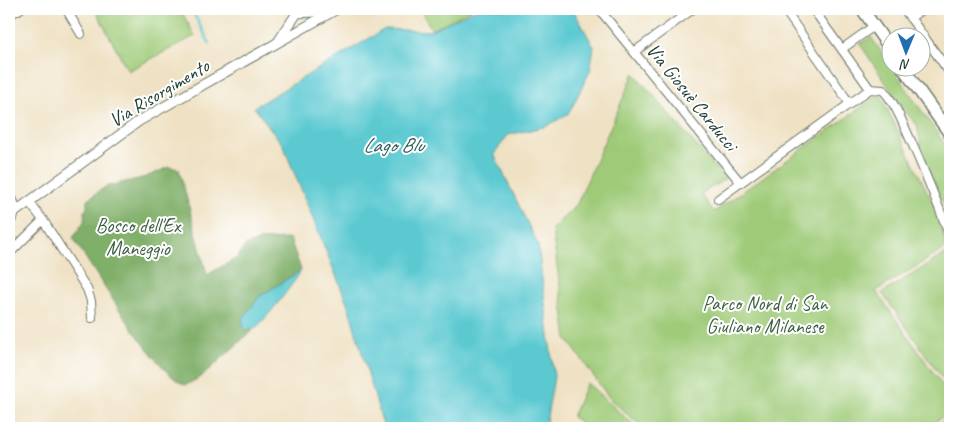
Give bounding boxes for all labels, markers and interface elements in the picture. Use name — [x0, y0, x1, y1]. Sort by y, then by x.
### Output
north arrow — [882, 28, 932, 78]
street label: Via Giosuè Carducci — [641, 38, 745, 158]
street label: Via Risorgimento — [104, 53, 214, 133]
text: N — [899, 56, 910, 73]
water label: Lago Blu — [363, 132, 426, 158]
park label: Bosco dell'Ex Maneggio — [96, 213, 182, 261]
park label: Parco Nord di San Giuliano Milanese — [703, 291, 828, 339]

